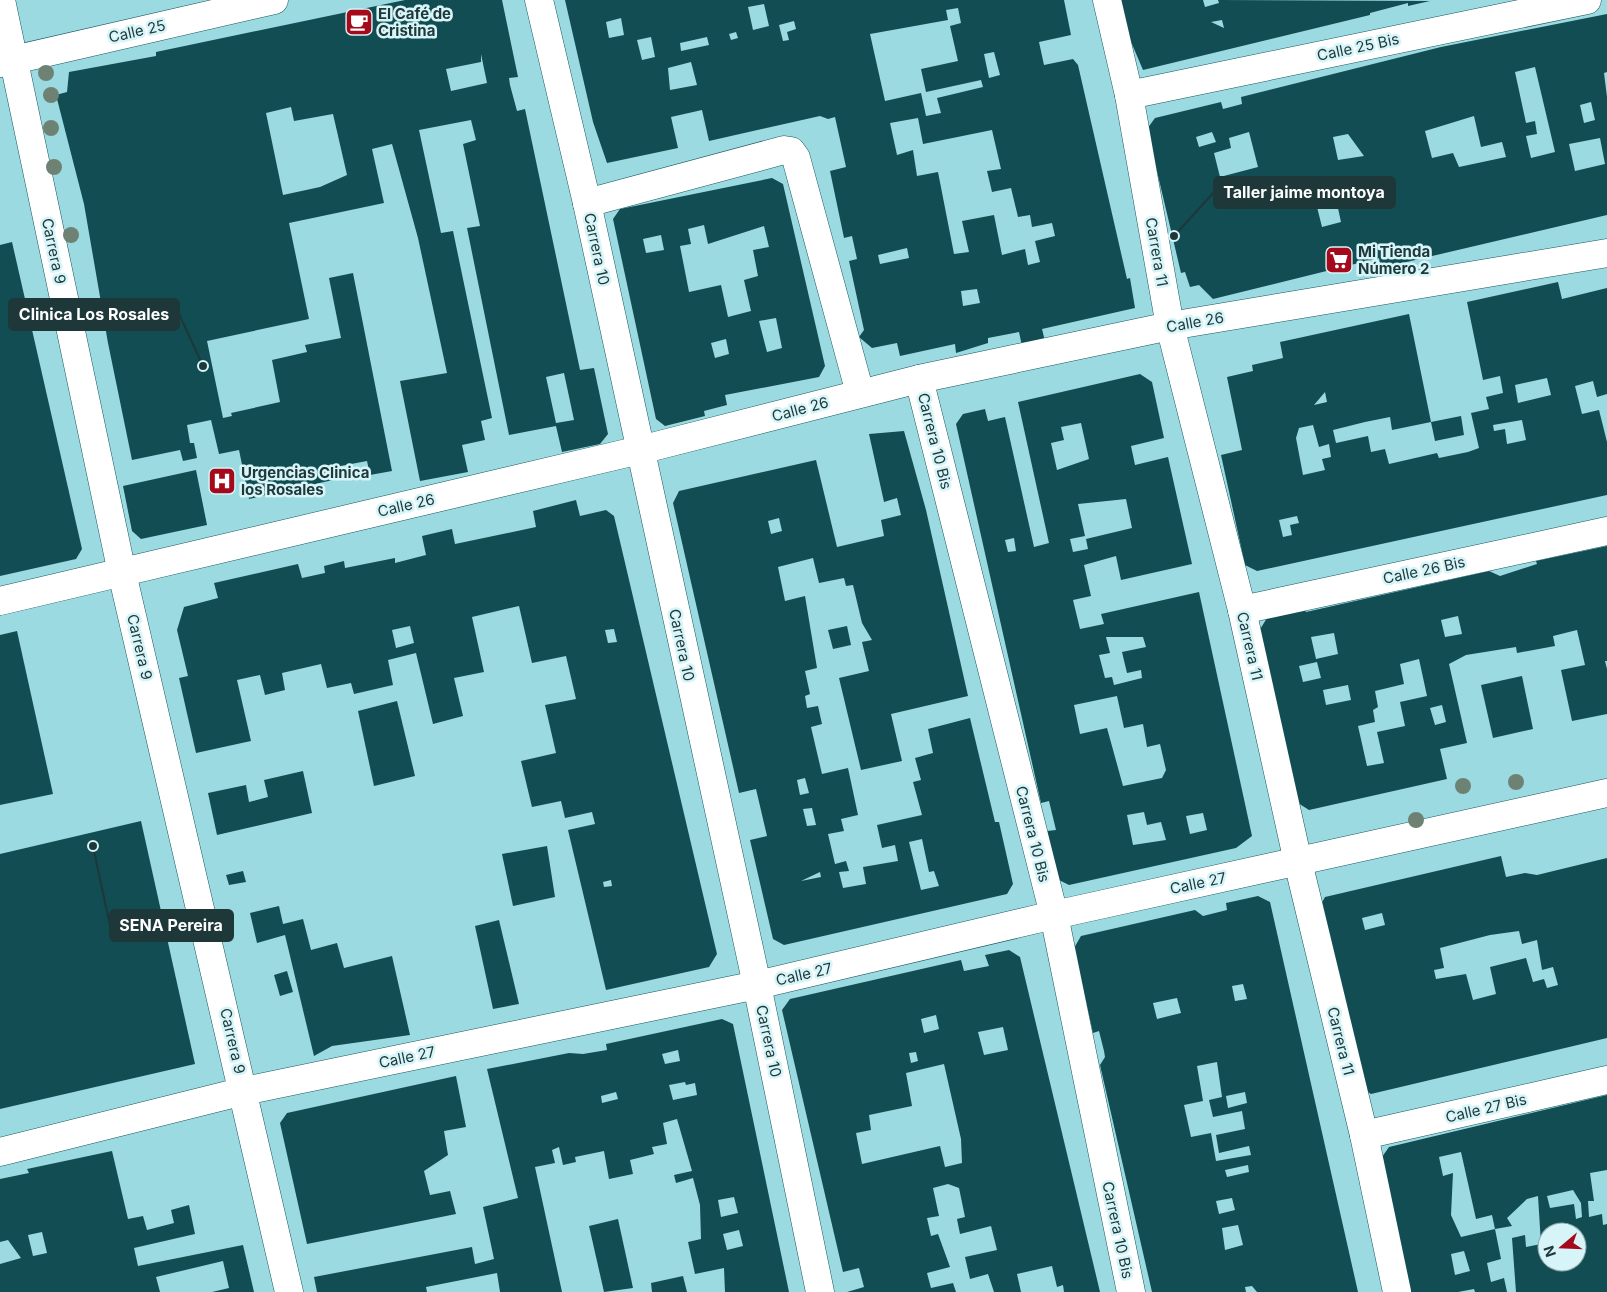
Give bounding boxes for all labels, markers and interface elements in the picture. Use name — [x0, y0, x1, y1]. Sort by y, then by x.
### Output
place label: El Café de Cristina — [378, 4, 451, 40]
cafe icon: El Café de Cristina — [344, 7, 374, 37]
street label: Calle 25 — [107, 15, 167, 47]
street label: Calle 25 Bis — [1315, 29, 1401, 65]
callout: Taller jaime montoya — [1214, 177, 1395, 208]
text: Taller jaime montoya — [1223, 182, 1385, 202]
street label: Carrera 10 — [580, 211, 614, 287]
street label: Carrera 9 — [38, 216, 70, 286]
street label: Carrera 11 — [1142, 216, 1172, 288]
place label: Mi Tienda Número 2 — [1358, 242, 1430, 278]
supermarket icon: Mi Tienda Número 2 — [1324, 245, 1354, 275]
callout: Clinica Los Rosales — [9, 299, 179, 330]
text: Clinica Los Rosales — [19, 304, 169, 324]
street label: Calle 26 — [1165, 308, 1225, 336]
street label: Carrera 10 Bis — [914, 391, 956, 491]
street label: Calle 26 — [769, 392, 831, 426]
place label: Urgencias Clinica los Rosales — [241, 463, 369, 499]
hospital icon: Urgencias Clinica los Rosales — [207, 466, 237, 496]
street label: Calle 26 — [376, 489, 436, 521]
street label: Calle 26 Bis — [1381, 552, 1467, 588]
street label: Carrera 10 — [665, 607, 699, 683]
street label: Carrera 11 — [1233, 610, 1267, 682]
street label: Carrera 9 — [123, 612, 157, 682]
street label: Carrera 10 Bis — [1012, 784, 1054, 884]
street label: Calle 27 — [1168, 868, 1228, 898]
callout: SENA Pereira — [110, 910, 233, 941]
text: SENA Pereira — [119, 915, 223, 935]
street label: Calle 27 — [774, 958, 834, 990]
street label: Carrera 10 — [752, 1003, 786, 1079]
street label: Carrera 11 — [1323, 1005, 1359, 1077]
street label: Carrera 9 — [216, 1006, 250, 1076]
street label: Calle 27 — [377, 1042, 437, 1072]
street label: Calle 27 Bis — [1444, 1089, 1529, 1127]
street label: Carrera 10 Bis — [1098, 1180, 1138, 1280]
north arrow — [1537, 1222, 1587, 1272]
text: N — [1539, 1244, 1559, 1259]

